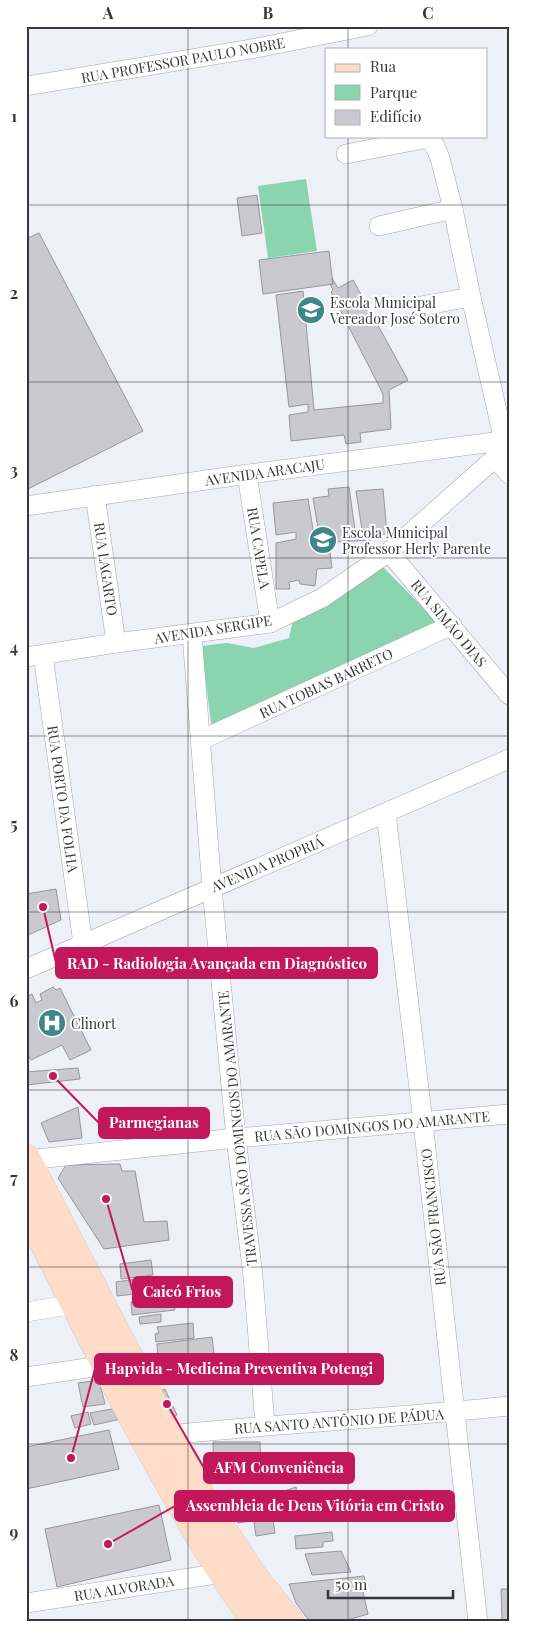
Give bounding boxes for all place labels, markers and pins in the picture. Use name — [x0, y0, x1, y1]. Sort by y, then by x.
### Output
place label: Escola Municipal Vereador José Sotero — [329, 293, 460, 328]
school or university icon: Escola Municipal Vereador José Sotero — [296, 295, 326, 325]
place label: Escola Municipal Professor Herly Parente — [342, 523, 491, 558]
school or university icon: Escola Municipal Professor Herly Parente — [308, 525, 338, 555]
callout: RAD - Radiologia Avançada em Diagnóstico — [56, 948, 377, 978]
hospital icon: Clinort — [37, 1008, 67, 1038]
place label: Clinort — [71, 1014, 117, 1033]
callout: Parmegianas — [99, 1108, 209, 1138]
callout: Caicó Frios — [133, 1277, 232, 1307]
callout: Hapvida - Medicina Preventiva Potengi — [95, 1354, 383, 1384]
callout: AFM Conveniência — [204, 1453, 354, 1483]
callout: Assembleia de Deus Vitória em Cristo — [175, 1491, 454, 1521]

